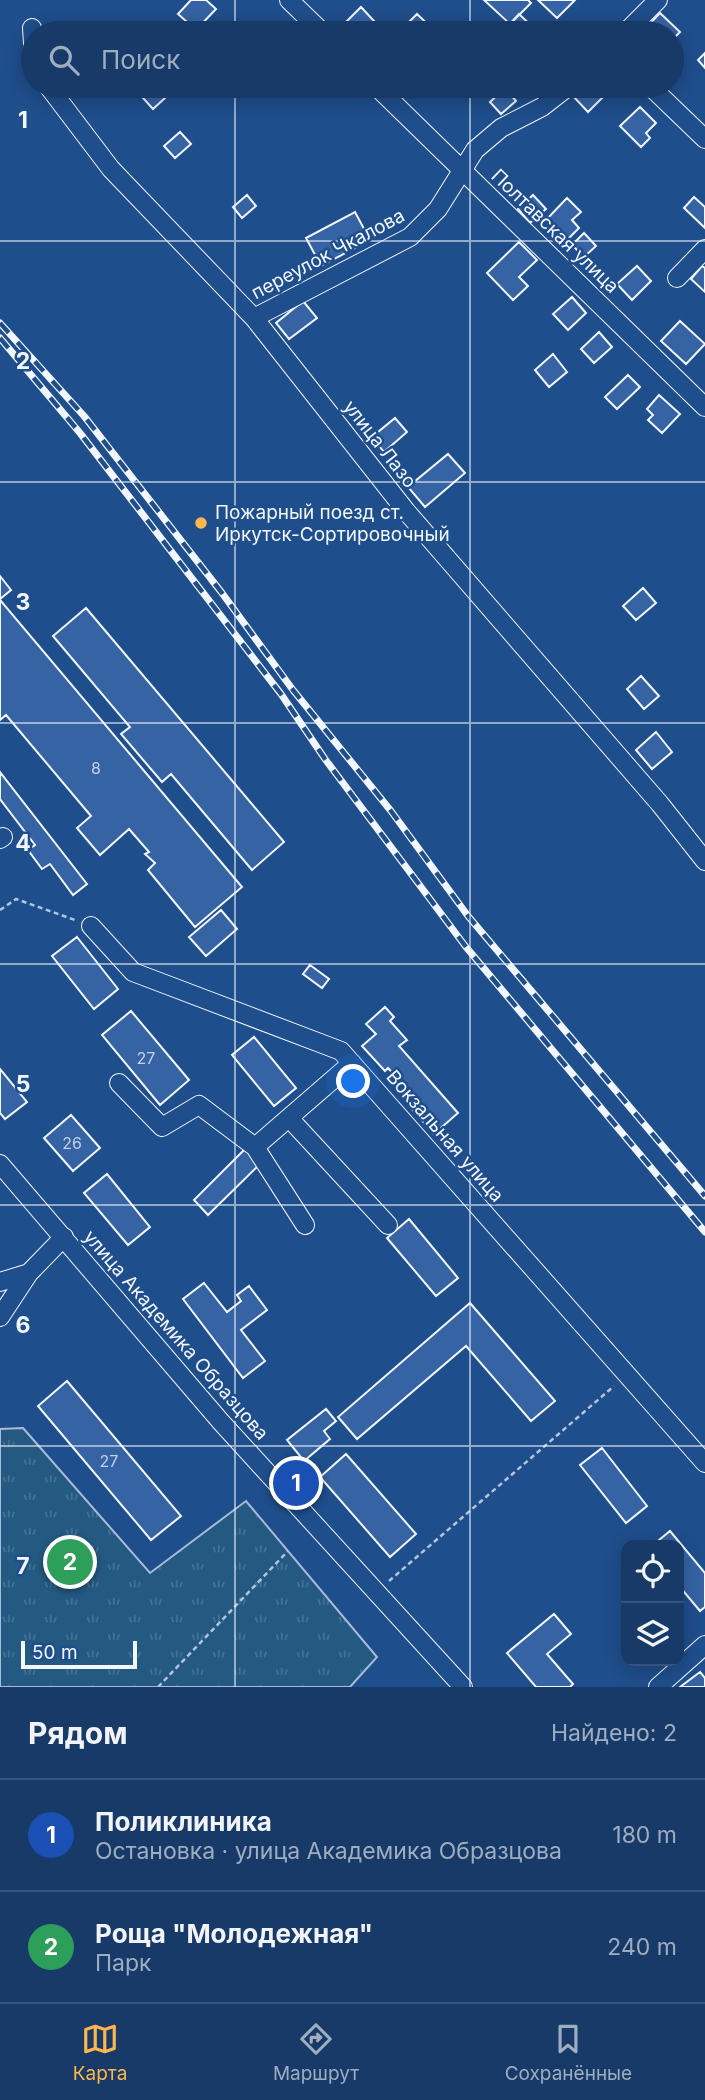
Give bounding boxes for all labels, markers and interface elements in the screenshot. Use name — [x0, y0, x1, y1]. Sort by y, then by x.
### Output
search box — [21, 21, 684, 98]
icon: search — [45, 41, 83, 79]
text: Поиск — [101, 44, 180, 75]
text: 1 — [18, 106, 28, 134]
street label: Полтавская улица — [486, 164, 624, 298]
street label: переулок Чкалова — [247, 204, 409, 304]
text: 2 — [16, 347, 30, 375]
street label: улица Лазо — [339, 396, 421, 492]
place label: Пожарный поезд ст. Иркутск-Сортировочный — [215, 501, 450, 546]
marker: Пожарный поезд ст. Иркутск-Сортировочный — [193, 515, 209, 531]
text: 3 — [16, 588, 30, 616]
house number: 8 — [91, 758, 101, 778]
text: 4 — [15, 829, 31, 857]
house number: 27 — [137, 1048, 155, 1068]
your location — [336, 1064, 370, 1098]
street label: Вокзальная улица — [382, 1065, 508, 1207]
text: 5 — [16, 1070, 30, 1098]
house number: 26 — [62, 1133, 82, 1153]
street label: улица Академика Образцова — [79, 1225, 273, 1445]
text: 6 — [16, 1311, 30, 1339]
house number: 27 — [100, 1451, 118, 1471]
pin: 1 — [273, 1457, 319, 1509]
pin: 2 — [47, 1536, 93, 1588]
map controls — [621, 1540, 684, 1666]
button: locate — [621, 1540, 684, 1603]
text: 7 — [16, 1552, 30, 1580]
button: layers — [621, 1603, 684, 1666]
scale bar — [21, 1638, 136, 1670]
text: 50 m — [32, 1641, 78, 1664]
text: Рядом — [28, 1715, 128, 1751]
text: Найдено: 2 — [551, 1719, 677, 1747]
text: Поликлиника — [95, 1806, 272, 1837]
text: 1 — [46, 1821, 56, 1849]
text: 180 m — [612, 1821, 677, 1849]
text: Остановка · улица Академика Образцова — [95, 1837, 562, 1865]
text: Роща "Молодежная" — [95, 1918, 373, 1949]
text: 2 — [44, 1933, 58, 1961]
text: 240 m — [607, 1933, 677, 1961]
text: Парк — [95, 1949, 152, 1977]
tab: Карта — [73, 2020, 127, 2085]
tab: Маршрут — [273, 2020, 359, 2085]
tab: Сохранённые — [505, 2020, 632, 2085]

